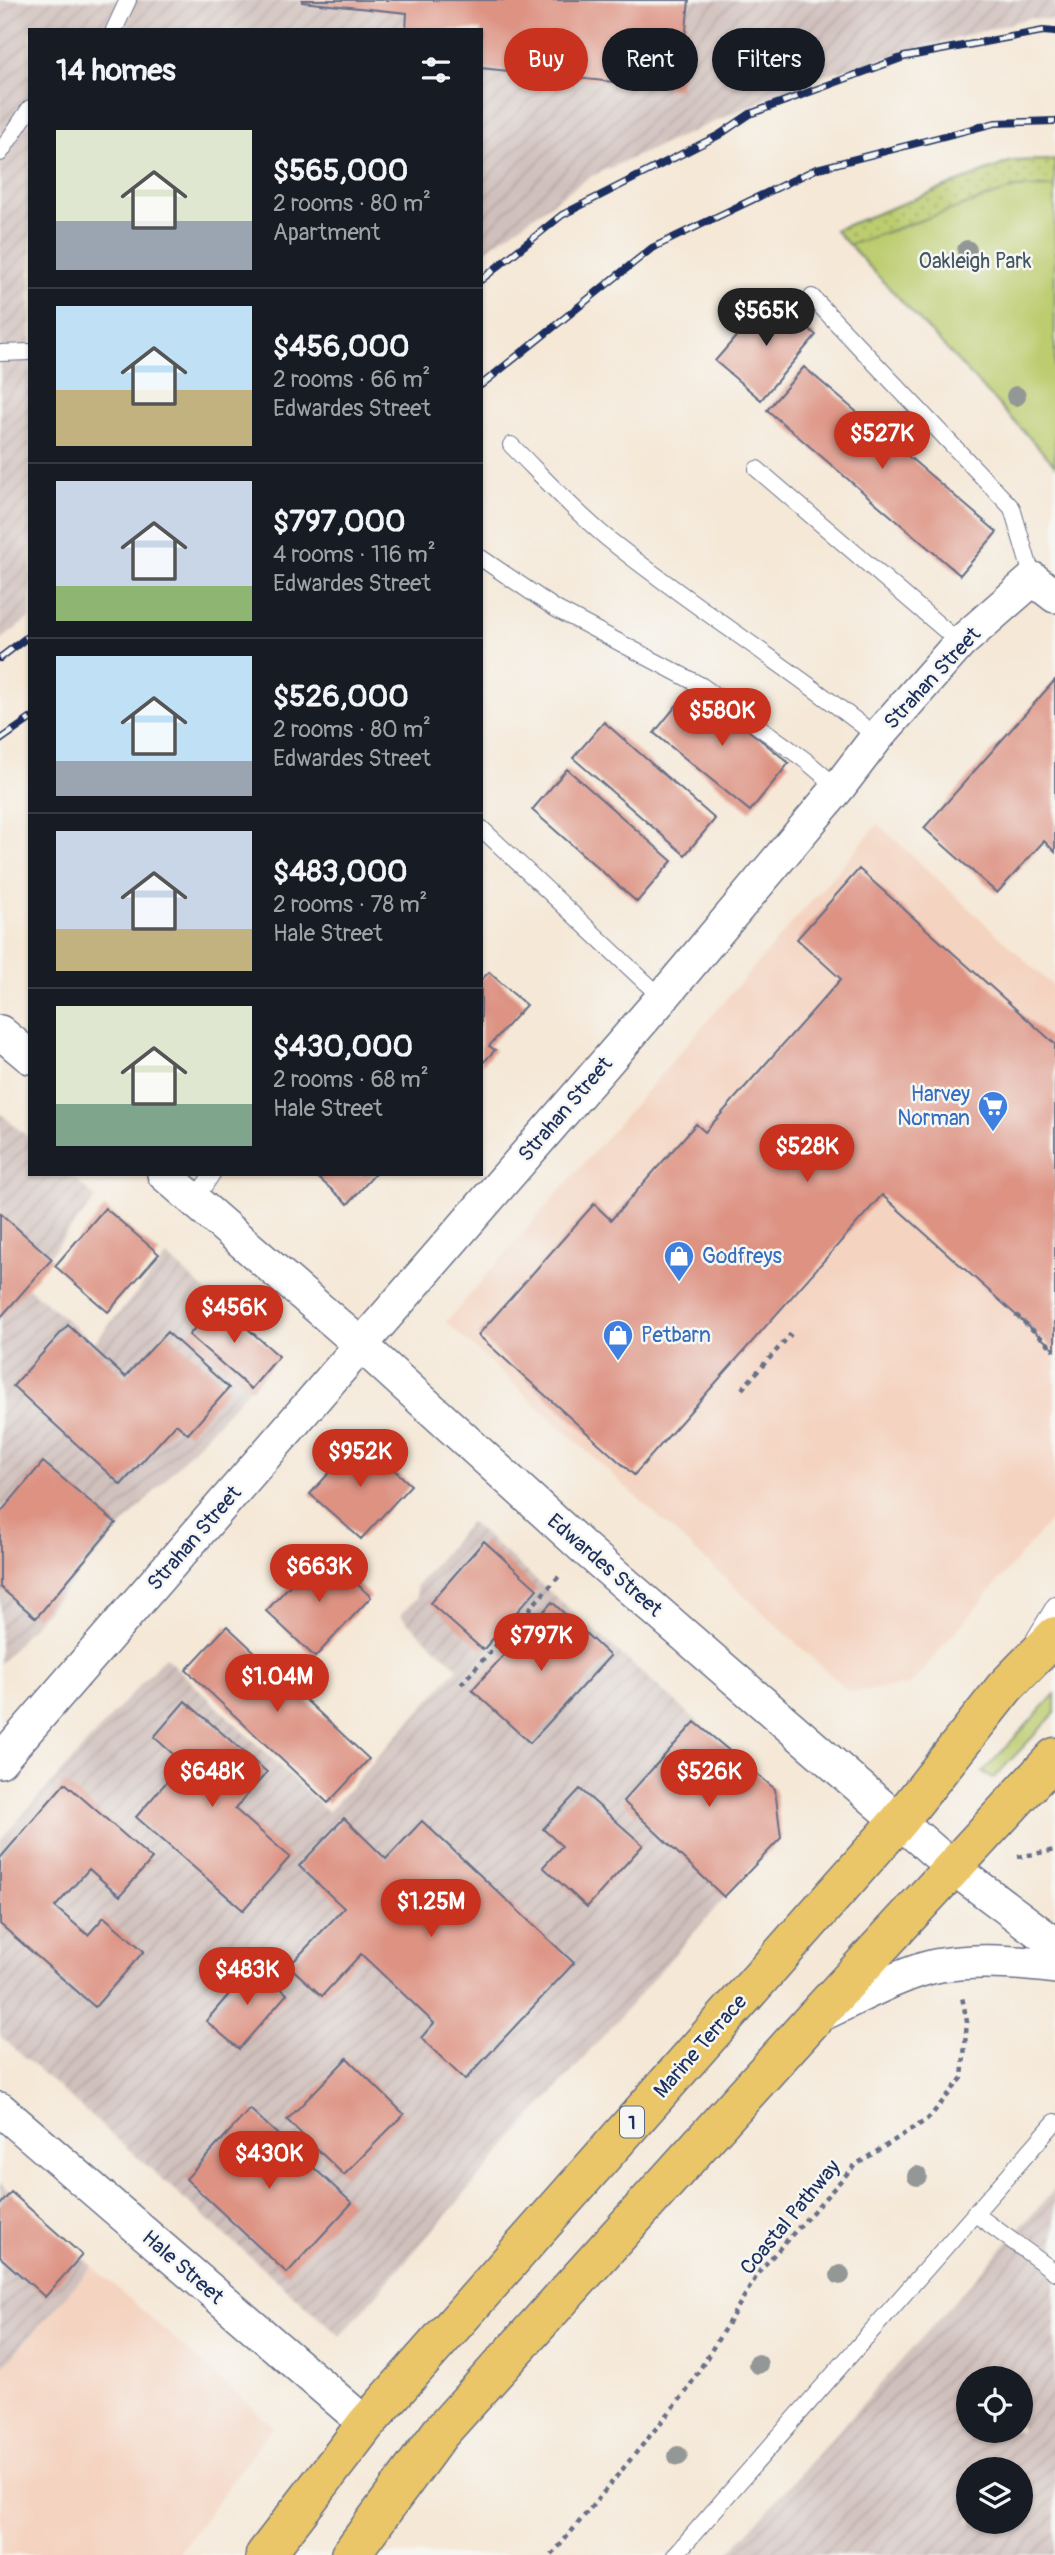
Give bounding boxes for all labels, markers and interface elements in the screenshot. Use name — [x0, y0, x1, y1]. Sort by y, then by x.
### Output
chip: Buy — [504, 28, 588, 91]
chip: Rent — [602, 28, 698, 91]
chip: Filters — [712, 28, 825, 91]
icon: filters — [417, 51, 455, 89]
text: 14 homes — [56, 52, 176, 89]
text: $565,000 — [273, 152, 408, 189]
icon: home — [112, 158, 196, 242]
text: 2 rooms · 80 m² — [273, 189, 431, 218]
text: Apartment — [273, 218, 380, 247]
park label: Oakleigh Park — [919, 248, 1032, 275]
pin: $565K — [717, 288, 815, 348]
text: $565K — [734, 296, 798, 325]
text: $456,000 — [273, 328, 409, 365]
icon: home — [112, 334, 196, 418]
text: 2 rooms · 66 m² — [273, 365, 430, 394]
text: Edwardes Street — [273, 394, 431, 423]
pin: $527K — [833, 412, 931, 471]
text: $527K — [850, 419, 914, 448]
text: $797,000 — [273, 503, 406, 540]
icon: home — [112, 509, 196, 593]
text: 4 rooms · 116 m² — [273, 540, 436, 569]
text: Edwardes Street — [273, 569, 431, 598]
street label: Strahan Street — [878, 621, 987, 735]
text: $526,000 — [273, 678, 409, 715]
icon: home — [112, 684, 196, 768]
pin: $580K — [673, 688, 771, 748]
text: $580K — [689, 696, 755, 725]
text: 2 rooms · 80 m² — [273, 715, 431, 744]
text: Edwardes Street — [273, 744, 431, 773]
text: $483,000 — [273, 853, 408, 890]
icon: home — [112, 859, 196, 943]
text: 2 rooms · 78 m² — [273, 890, 427, 919]
text: Hale Street — [273, 919, 382, 948]
text: $430,000 — [273, 1028, 413, 1065]
icon: home — [112, 1034, 196, 1118]
street label: Strahan Street — [512, 1051, 619, 1167]
text: 2 rooms · 68 m² — [273, 1065, 429, 1094]
place label: Harvey Norman — [897, 1081, 970, 1132]
supermarket icon: Harvey Norman — [976, 1089, 1010, 1133]
text: Hale Street — [273, 1094, 382, 1123]
pin: $528K — [758, 1124, 856, 1184]
text: $528K — [775, 1132, 839, 1161]
shop icon: Godfreys — [662, 1239, 696, 1283]
place label: Godfreys — [702, 1243, 782, 1270]
pin: $456K — [185, 1286, 283, 1345]
text: $456K — [201, 1293, 267, 1322]
shop icon: Petbarn — [601, 1318, 635, 1362]
place label: Petbarn — [641, 1322, 711, 1349]
pin: $952K — [311, 1430, 409, 1489]
text: $952K — [328, 1437, 392, 1466]
street label: Strahan Street — [141, 1480, 248, 1596]
street label: Edwardes Street — [541, 1508, 668, 1623]
pin: $663K — [270, 1544, 368, 1604]
text: $663K — [286, 1552, 352, 1581]
pin: $797K — [492, 1614, 590, 1673]
text: $797K — [510, 1621, 572, 1650]
pin: $1.04M — [220, 1654, 334, 1714]
text: $1.04M — [241, 1662, 313, 1691]
pin: $648K — [163, 1750, 261, 1809]
pin: $526K — [660, 1750, 758, 1809]
text: $648K — [180, 1757, 244, 1786]
text: $526K — [676, 1757, 742, 1786]
pin: $1.25M — [374, 1880, 488, 1939]
text: $1.25M — [397, 1887, 465, 1916]
pin: $483K — [198, 1948, 296, 2007]
text: $483K — [215, 1955, 279, 1984]
street label: Marine Terrace — [648, 1988, 753, 2104]
road number: 1 — [620, 2106, 644, 2138]
pin: $430K — [220, 2132, 318, 2191]
text: $430K — [235, 2139, 303, 2168]
street label: Coastal Pathway — [734, 2154, 846, 2280]
street label: Hale Street — [136, 2224, 230, 2311]
map controls — [956, 2366, 1033, 2534]
button: locate — [956, 2366, 1033, 2443]
button: layers — [956, 2457, 1033, 2534]

